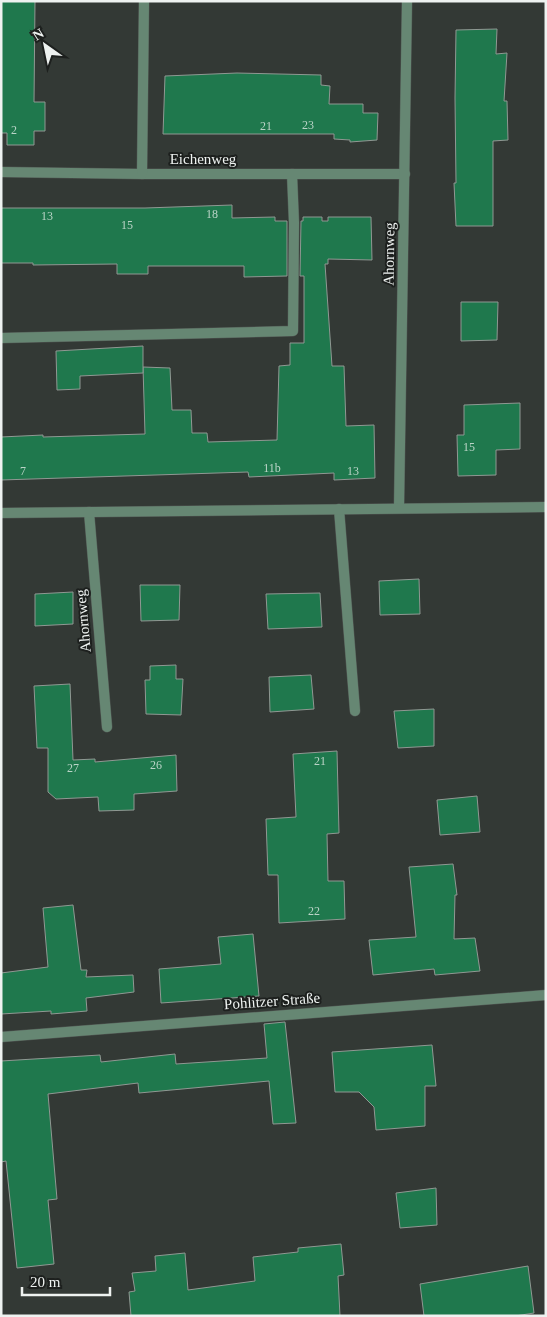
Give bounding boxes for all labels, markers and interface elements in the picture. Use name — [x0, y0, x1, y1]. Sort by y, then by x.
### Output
north arrow — [20, 20, 70, 70]
text: N — [30, 25, 47, 44]
house number: 23 — [302, 118, 314, 132]
house number: 21 — [260, 119, 272, 133]
house number: 2 — [11, 123, 17, 137]
street label: Eichenweg — [170, 151, 237, 167]
house number: 18 — [206, 207, 218, 221]
house number: 13 — [41, 209, 53, 223]
house number: 15 — [121, 218, 133, 232]
street label: Ahornweg — [380, 222, 398, 286]
house number: 15 — [463, 440, 475, 454]
house number: 11b — [263, 461, 281, 475]
house number: 7 — [20, 464, 26, 478]
house number: 13 — [347, 464, 359, 478]
street label: Ahornweg — [72, 588, 94, 653]
house number: 21 — [314, 754, 326, 768]
house number: 26 — [150, 758, 162, 772]
house number: 27 — [67, 761, 79, 775]
house number: 22 — [308, 904, 320, 918]
street label: Pohlitzer Straße — [223, 990, 321, 1012]
scale bar — [22, 1264, 110, 1296]
text: 20 m — [30, 1274, 61, 1290]

